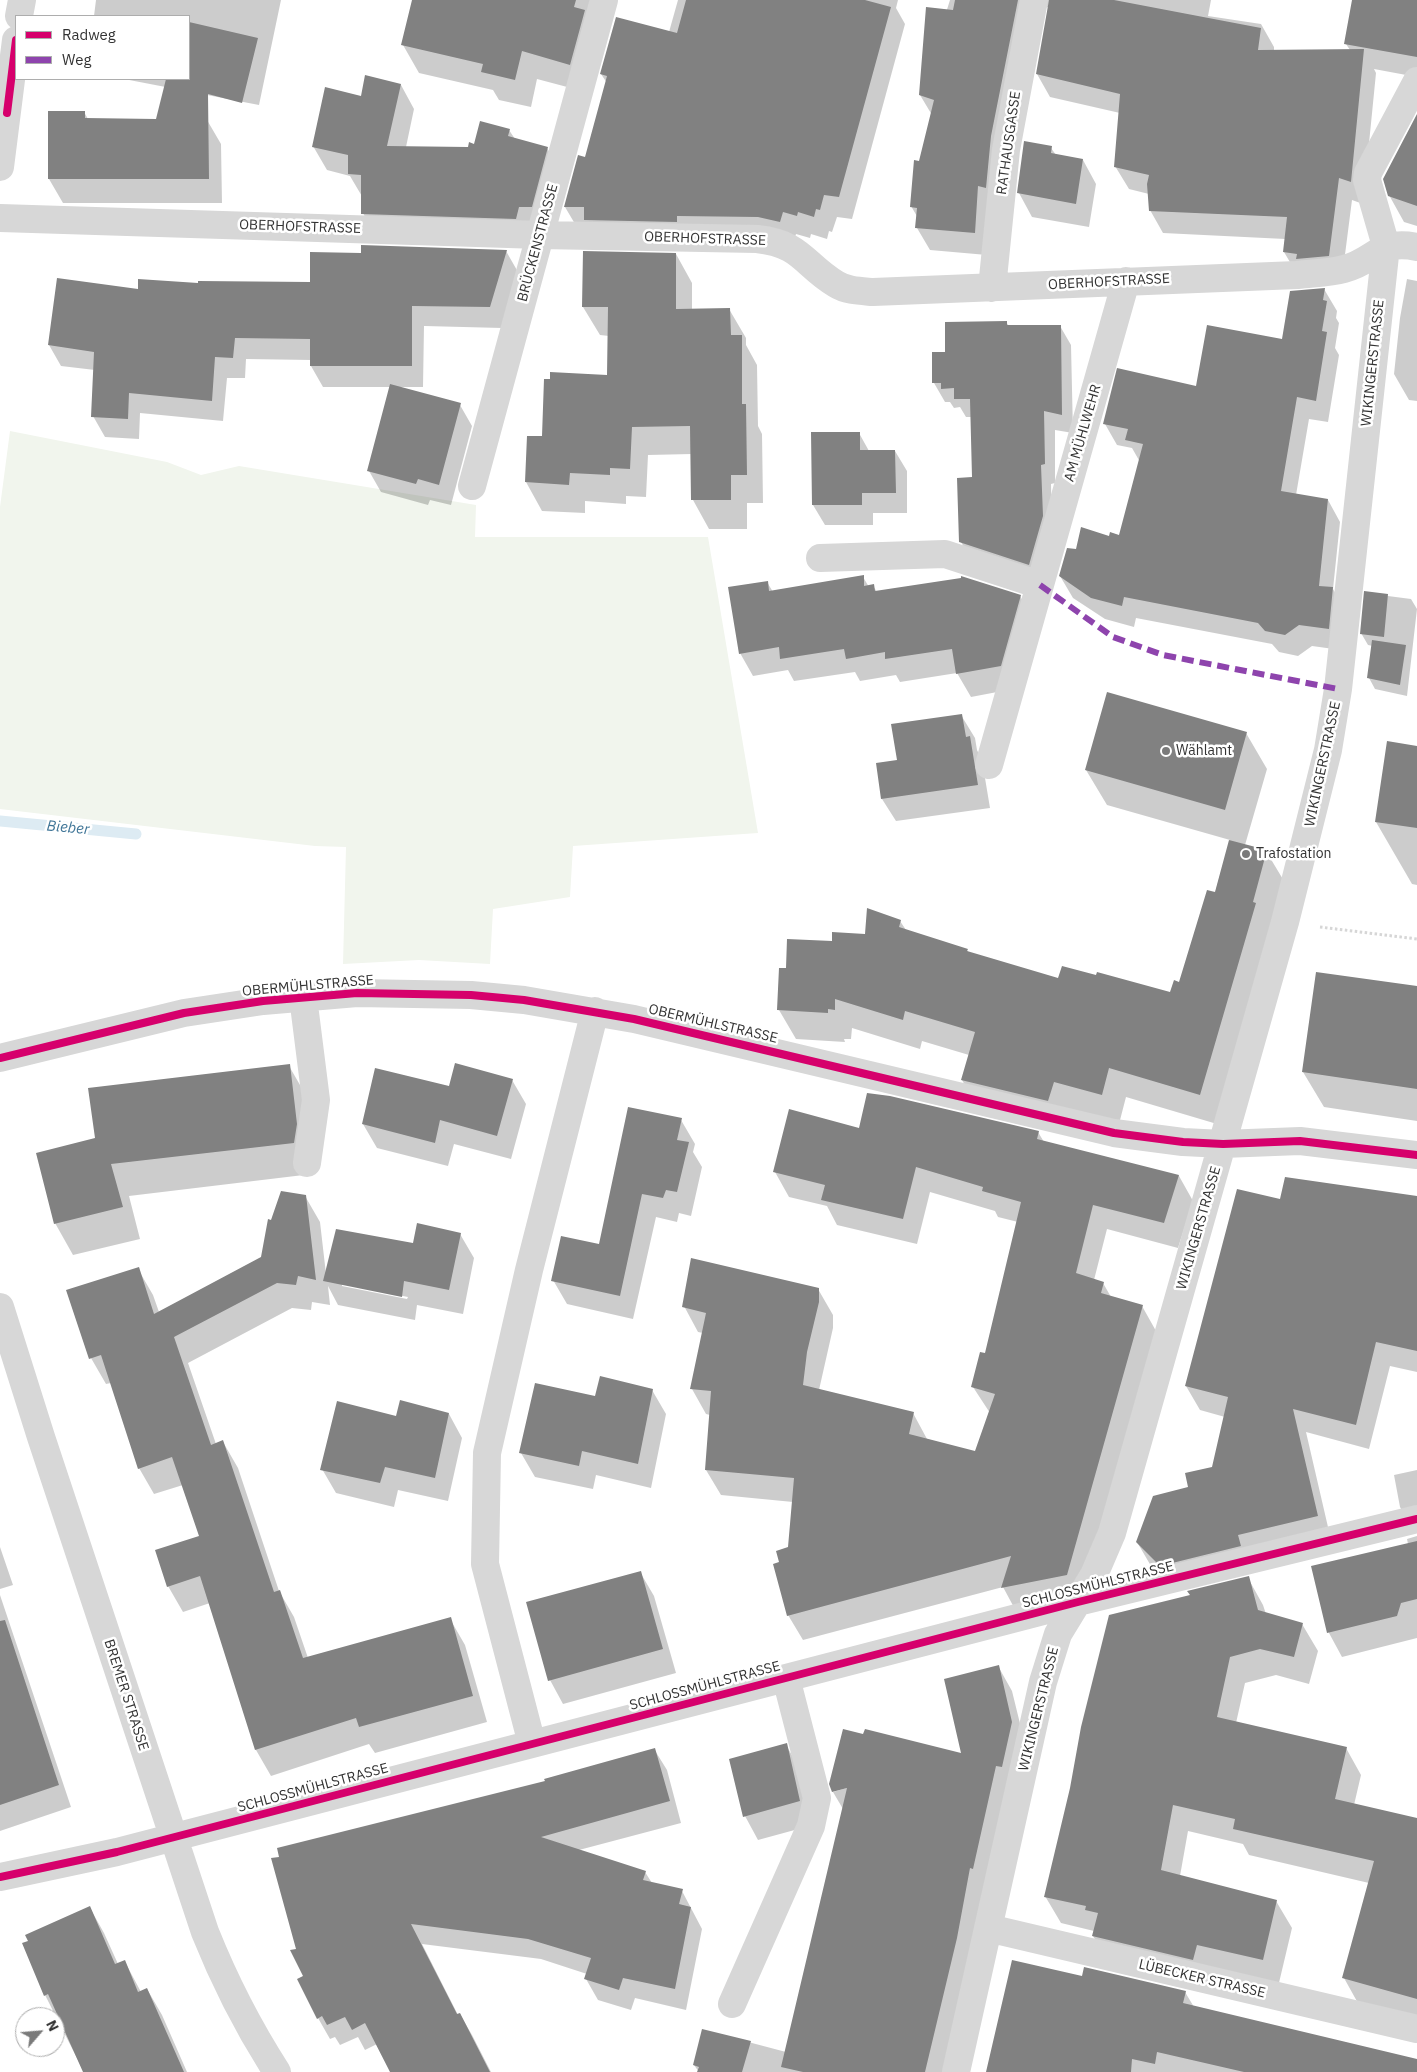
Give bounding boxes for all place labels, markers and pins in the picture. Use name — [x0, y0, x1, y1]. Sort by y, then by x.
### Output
place label: Wählamt — [1176, 743, 1232, 759]
marker: Wählamt — [1160, 745, 1172, 757]
place label: Trafostation — [1256, 846, 1332, 862]
marker: Trafostation — [1240, 848, 1252, 860]

